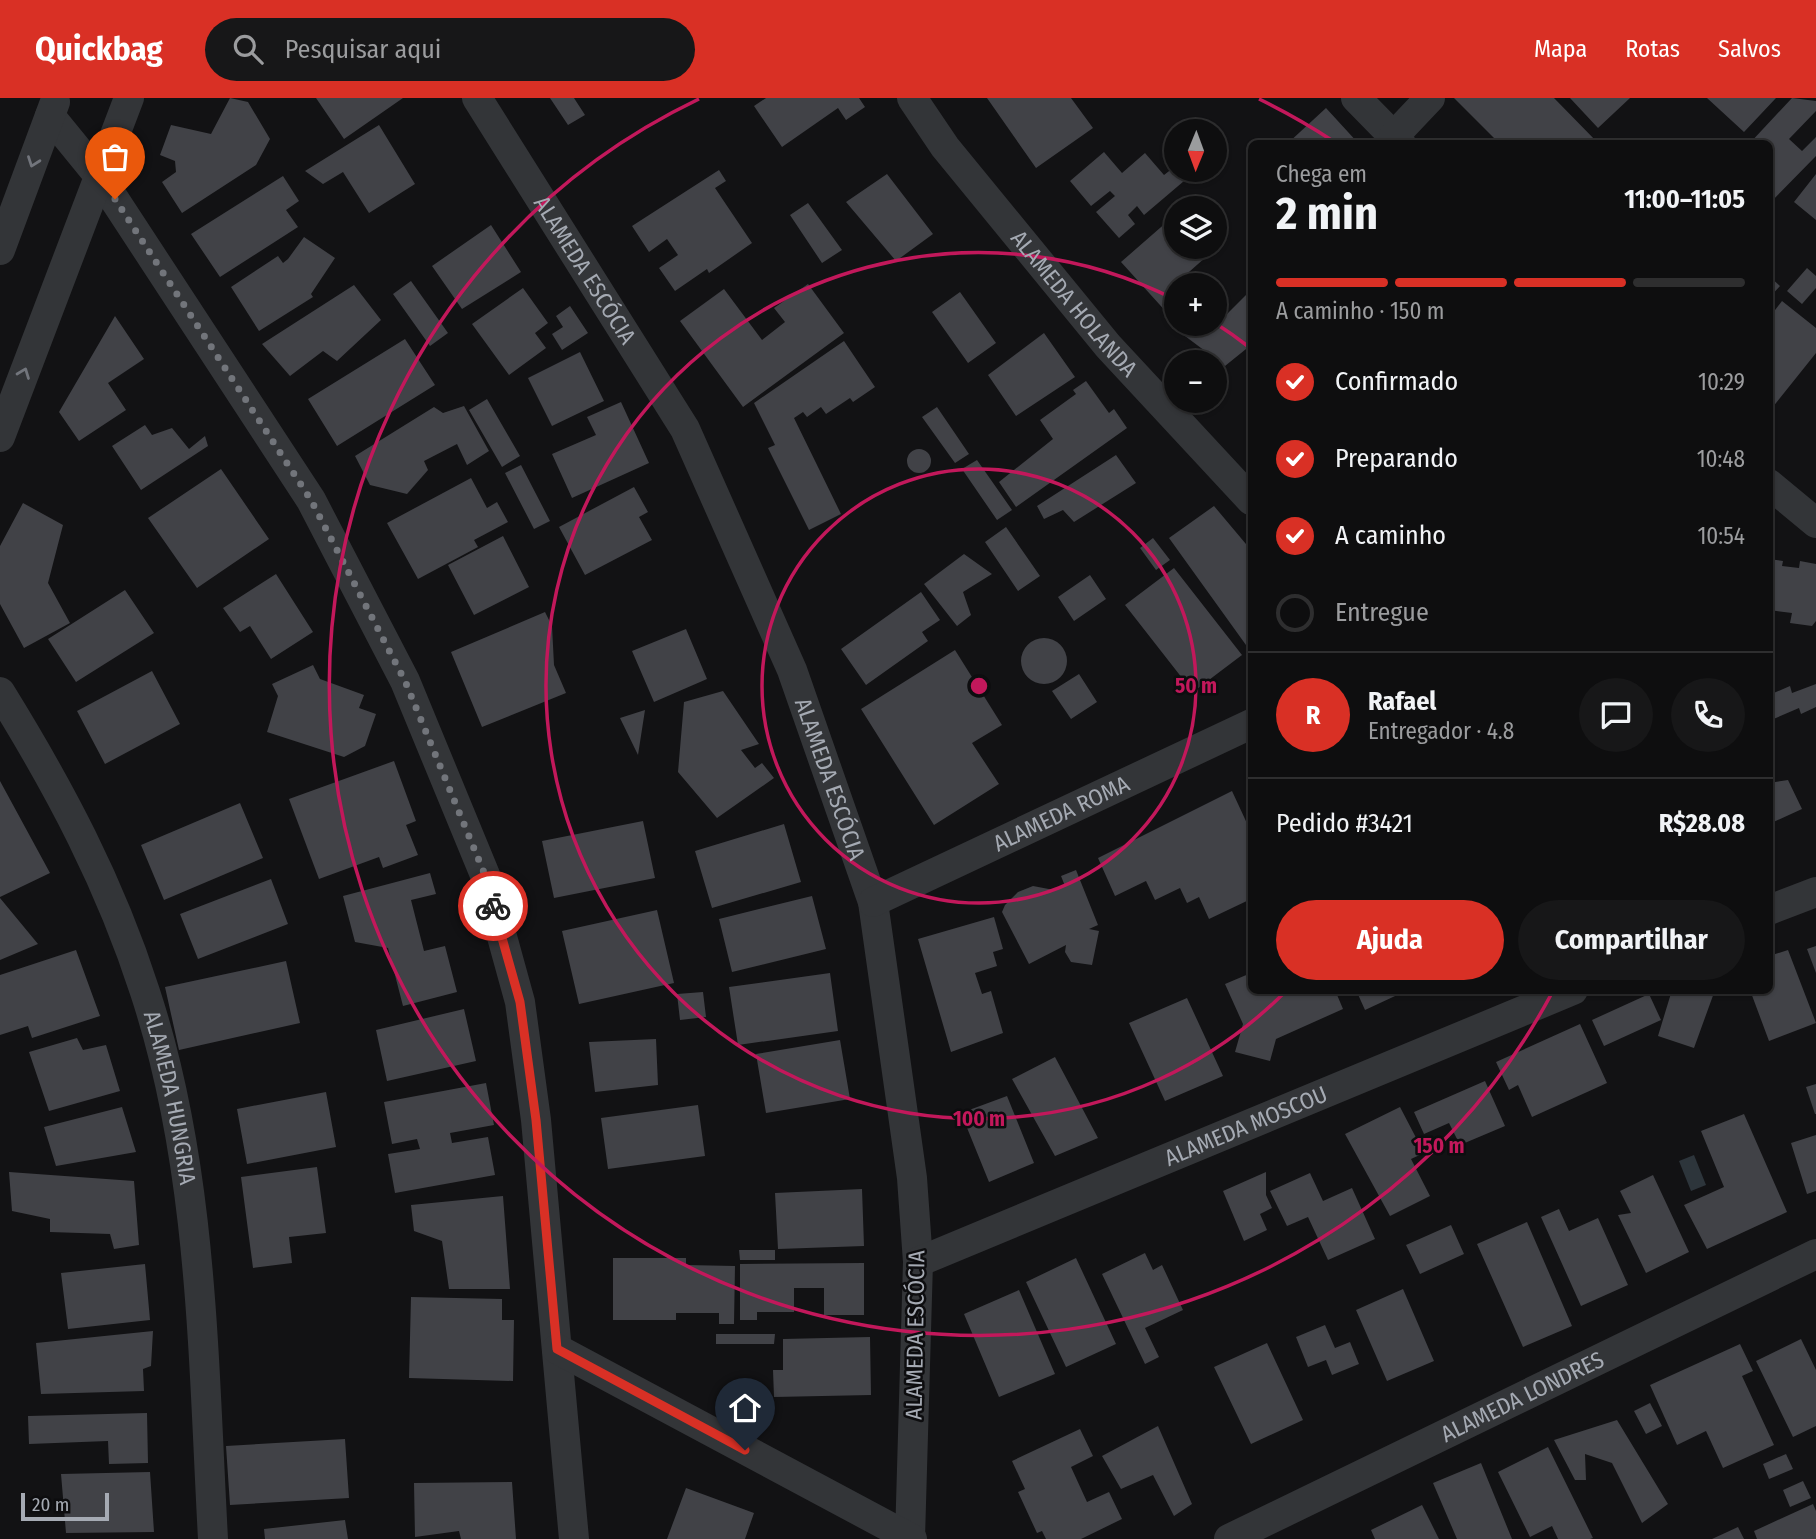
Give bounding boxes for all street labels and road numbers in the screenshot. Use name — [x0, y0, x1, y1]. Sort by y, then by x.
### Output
street label: ALAMEDA ESCÓCIA — [528, 191, 642, 349]
street label: ALAMEDA HOLANDA — [1005, 225, 1143, 382]
street label: ALAMEDA ESCÓCIA — [789, 694, 871, 864]
street label: ALAMEDA ROMA — [989, 769, 1134, 857]
street label: ALAMEDA HUNGRIA — [138, 1007, 202, 1187]
street label: ALAMEDA MOSCOU — [1160, 1080, 1331, 1172]
street label: ALAMEDA ESCÓCIA — [900, 1250, 930, 1420]
street label: ALAMEDA LONDRES — [1436, 1345, 1608, 1448]

